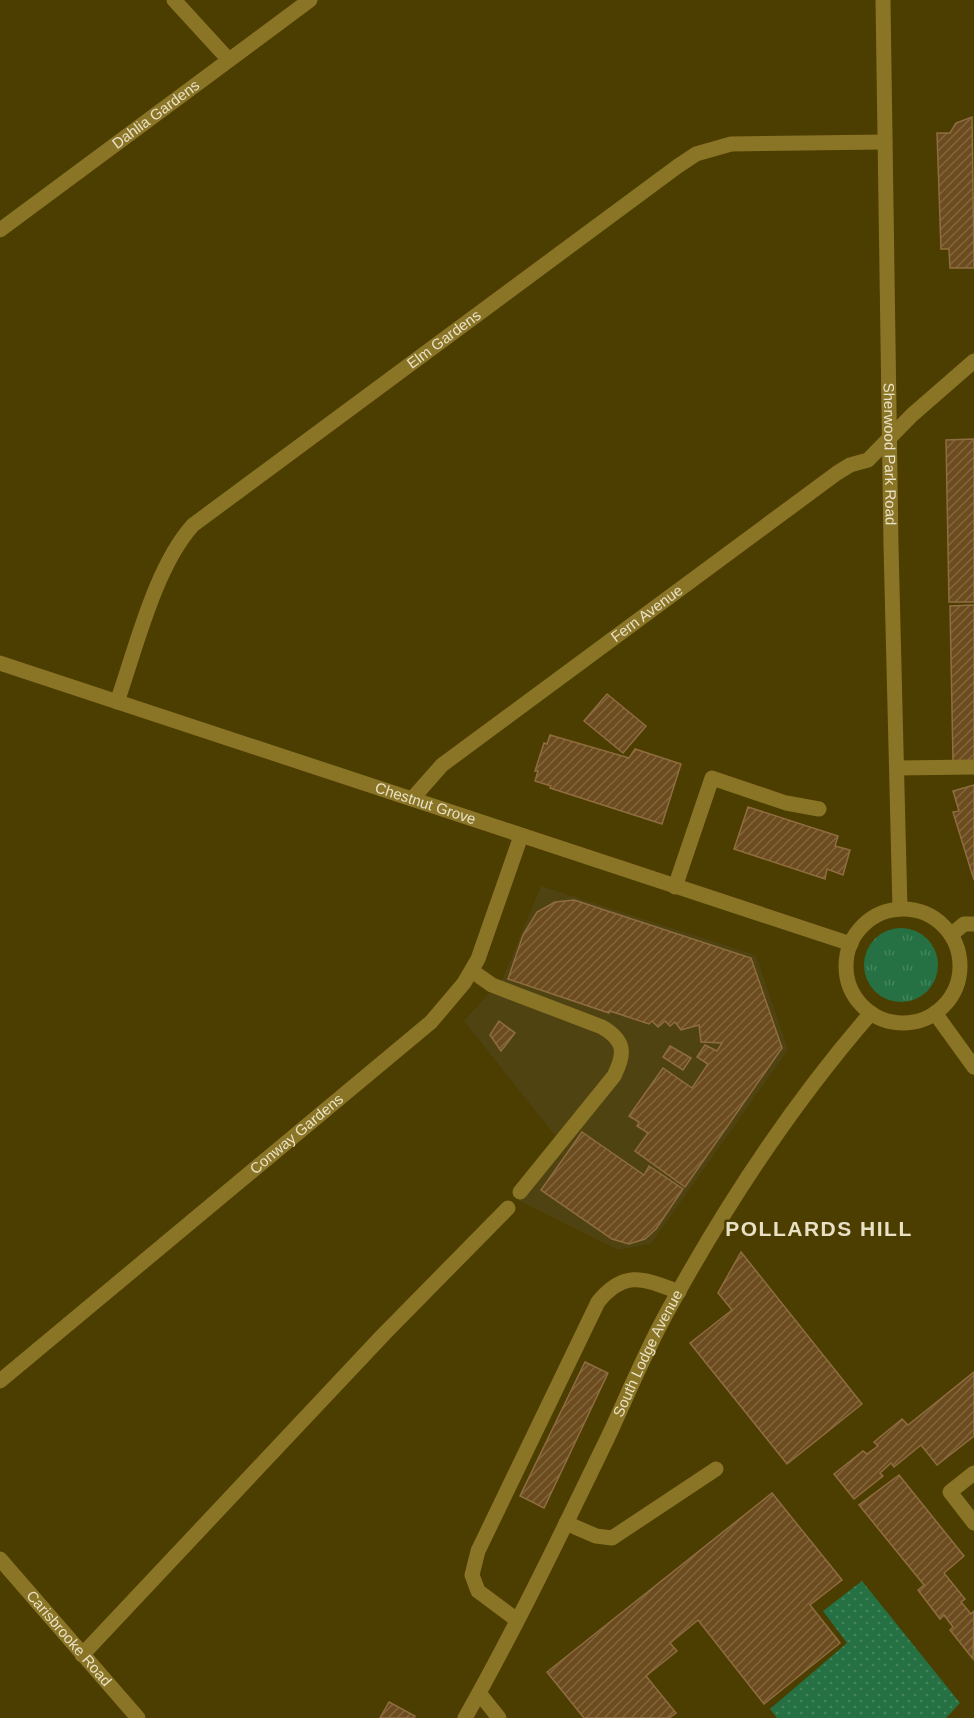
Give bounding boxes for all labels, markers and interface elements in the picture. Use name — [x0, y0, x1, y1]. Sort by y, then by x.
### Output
street label: Dahlia Gardens — [109, 76, 202, 152]
street label: Elm Gardens — [403, 306, 484, 372]
street label: Sherwood Park Road — [881, 382, 900, 525]
street label: Fern Avenue — [607, 581, 686, 645]
street label: Chestnut Grove — [373, 778, 478, 828]
street label: Conway Gardens — [246, 1090, 346, 1177]
district label: POLLARDS HILL — [725, 1217, 913, 1240]
street label: South Lodge Avenue — [609, 1287, 686, 1419]
street label: Carisbrooke Road — [23, 1587, 115, 1689]

